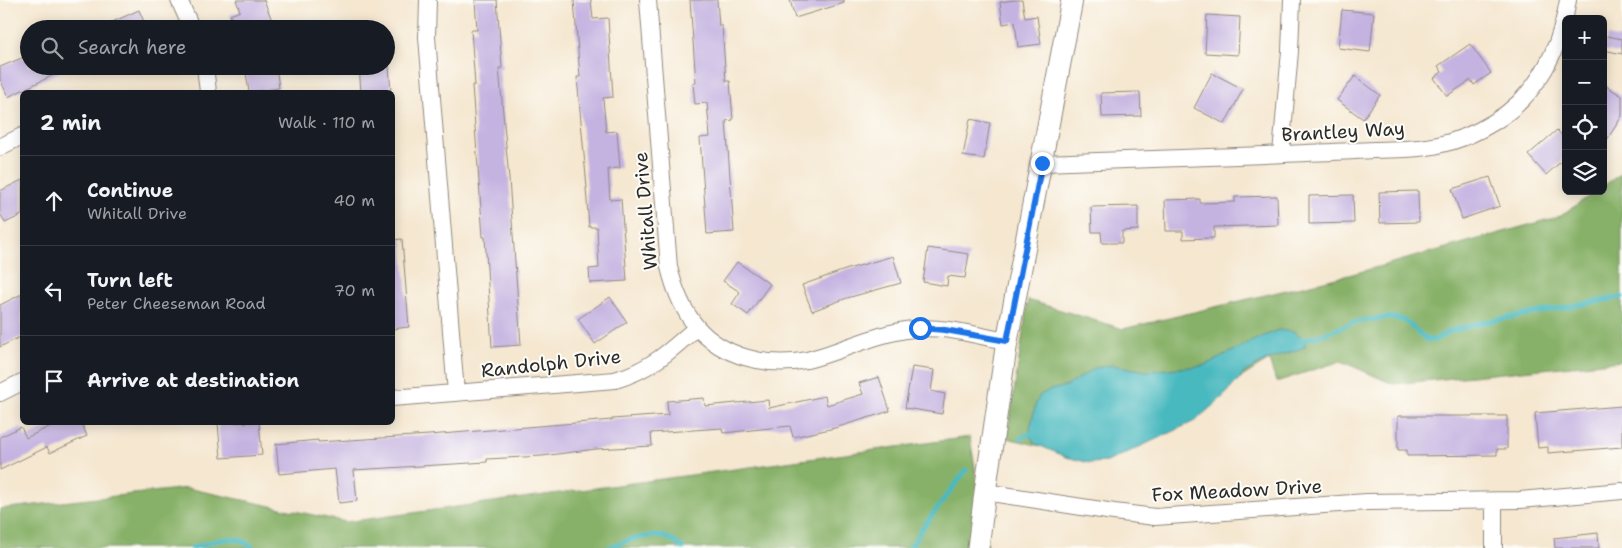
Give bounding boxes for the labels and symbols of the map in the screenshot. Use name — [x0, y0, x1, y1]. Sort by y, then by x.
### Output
street label: Brantley Way — [1281, 116, 1405, 147]
street label: Whitall Drive — [628, 151, 663, 271]
route end — [1031, 152, 1054, 175]
route start — [909, 317, 932, 340]
street label: Randolph Drive — [480, 344, 622, 383]
street label: Fox Meadow Drive — [1151, 474, 1323, 507]

